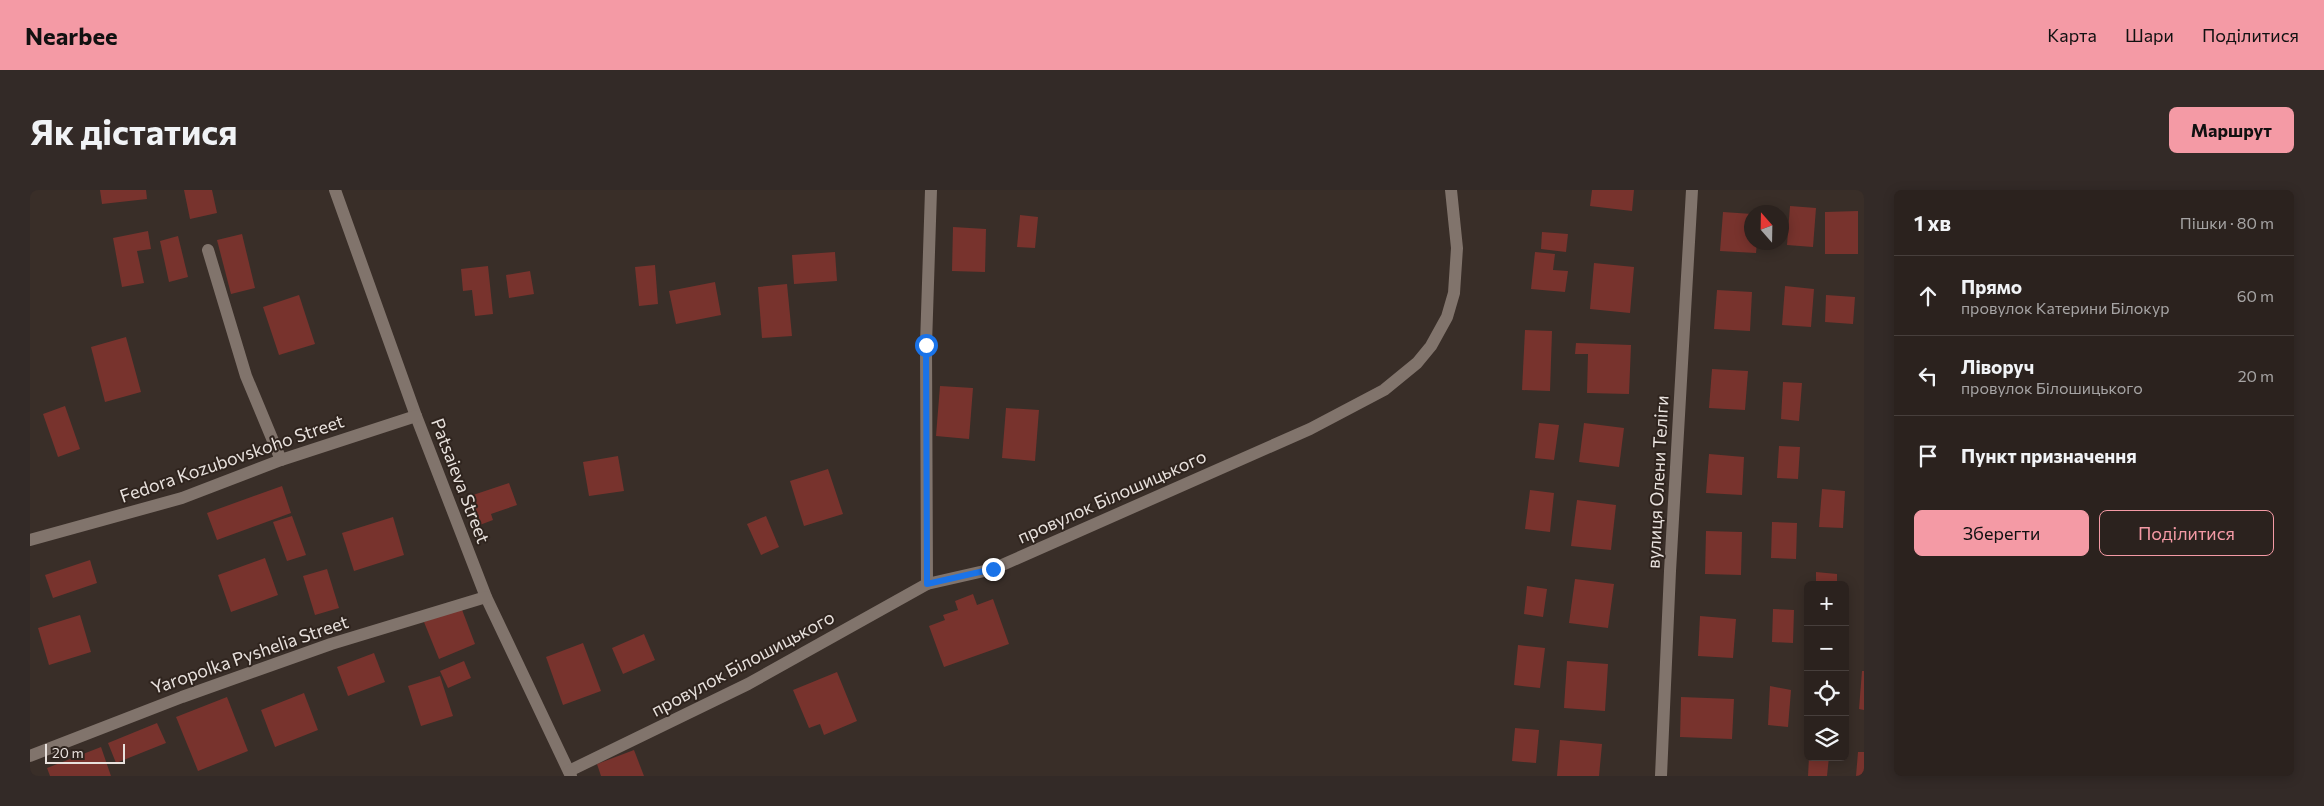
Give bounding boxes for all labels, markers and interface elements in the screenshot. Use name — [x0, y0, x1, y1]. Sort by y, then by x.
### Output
text: Nearbee — [25, 21, 118, 50]
text: Карта — [2047, 24, 2097, 46]
text: Шари — [2125, 24, 2174, 46]
text: Поділитися — [2202, 24, 2299, 46]
button: Маршрут — [2169, 107, 2294, 153]
text: Як дістатися — [30, 109, 238, 152]
north arrow — [1744, 205, 1789, 250]
text: 1 хв — [1914, 210, 1951, 235]
text: Пішки · 80 m — [2180, 213, 2274, 232]
text: Прямо — [1961, 275, 2022, 298]
icon: ahead — [1914, 282, 1942, 310]
text: 60 m — [2237, 286, 2274, 305]
text: провулок Катерини Білокур — [1961, 298, 2170, 317]
route start — [915, 334, 938, 357]
text: Ліворуч — [1961, 355, 2034, 378]
icon: left — [1914, 362, 1942, 390]
text: 20 m — [2238, 366, 2274, 385]
text: провулок Білошицького — [1961, 378, 2143, 397]
street label: вулиця Олени Теліги — [1641, 395, 1673, 569]
street label: Fedora Kozubovskoho Street — [117, 409, 347, 507]
street label: Patsaieva Street — [427, 415, 495, 546]
icon: arrive — [1914, 442, 1942, 470]
street label: провулок Білошицького — [1014, 444, 1209, 548]
text: Пункт призначення — [1961, 444, 2137, 467]
button: Зберегти — [1914, 510, 2089, 556]
button: Поділитися — [2099, 510, 2274, 556]
route end — [982, 558, 1005, 581]
map controls — [1804, 581, 1849, 761]
button: + — [1804, 581, 1849, 626]
street label: провулок Білошицького — [647, 605, 838, 721]
street label: Yaropolka Pyshelia Street — [148, 610, 351, 698]
button: − — [1804, 626, 1849, 671]
button: locate — [1804, 671, 1849, 716]
button: layers — [1804, 716, 1849, 761]
scale bar — [45, 741, 125, 764]
text: 20 m — [52, 744, 84, 761]

